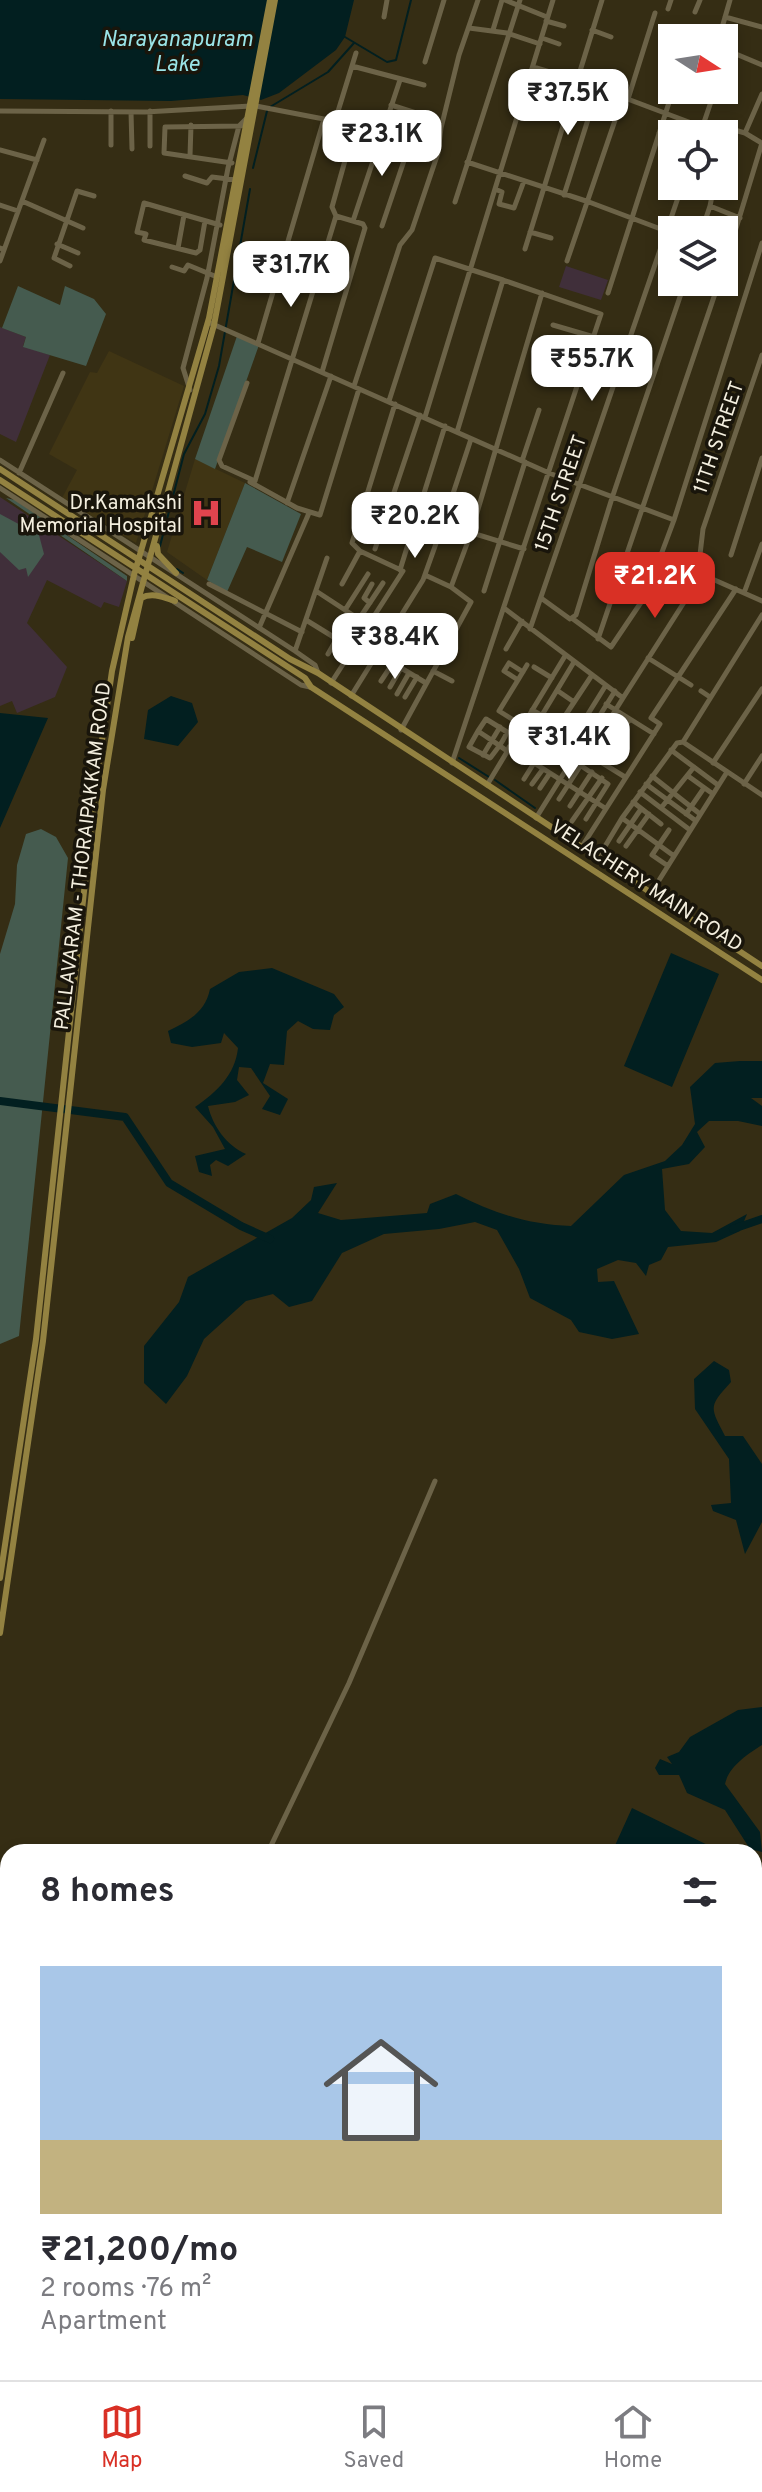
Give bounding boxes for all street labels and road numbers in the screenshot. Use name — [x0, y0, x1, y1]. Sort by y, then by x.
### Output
street label: 11TH STREET — [689, 378, 751, 497]
street label: 15TH STREET — [530, 432, 594, 555]
street label: PALLAVARAM - THORAIPAKKAM ROAD — [50, 681, 118, 1032]
street label: VELACHERY MAIN ROAD — [545, 815, 747, 959]

